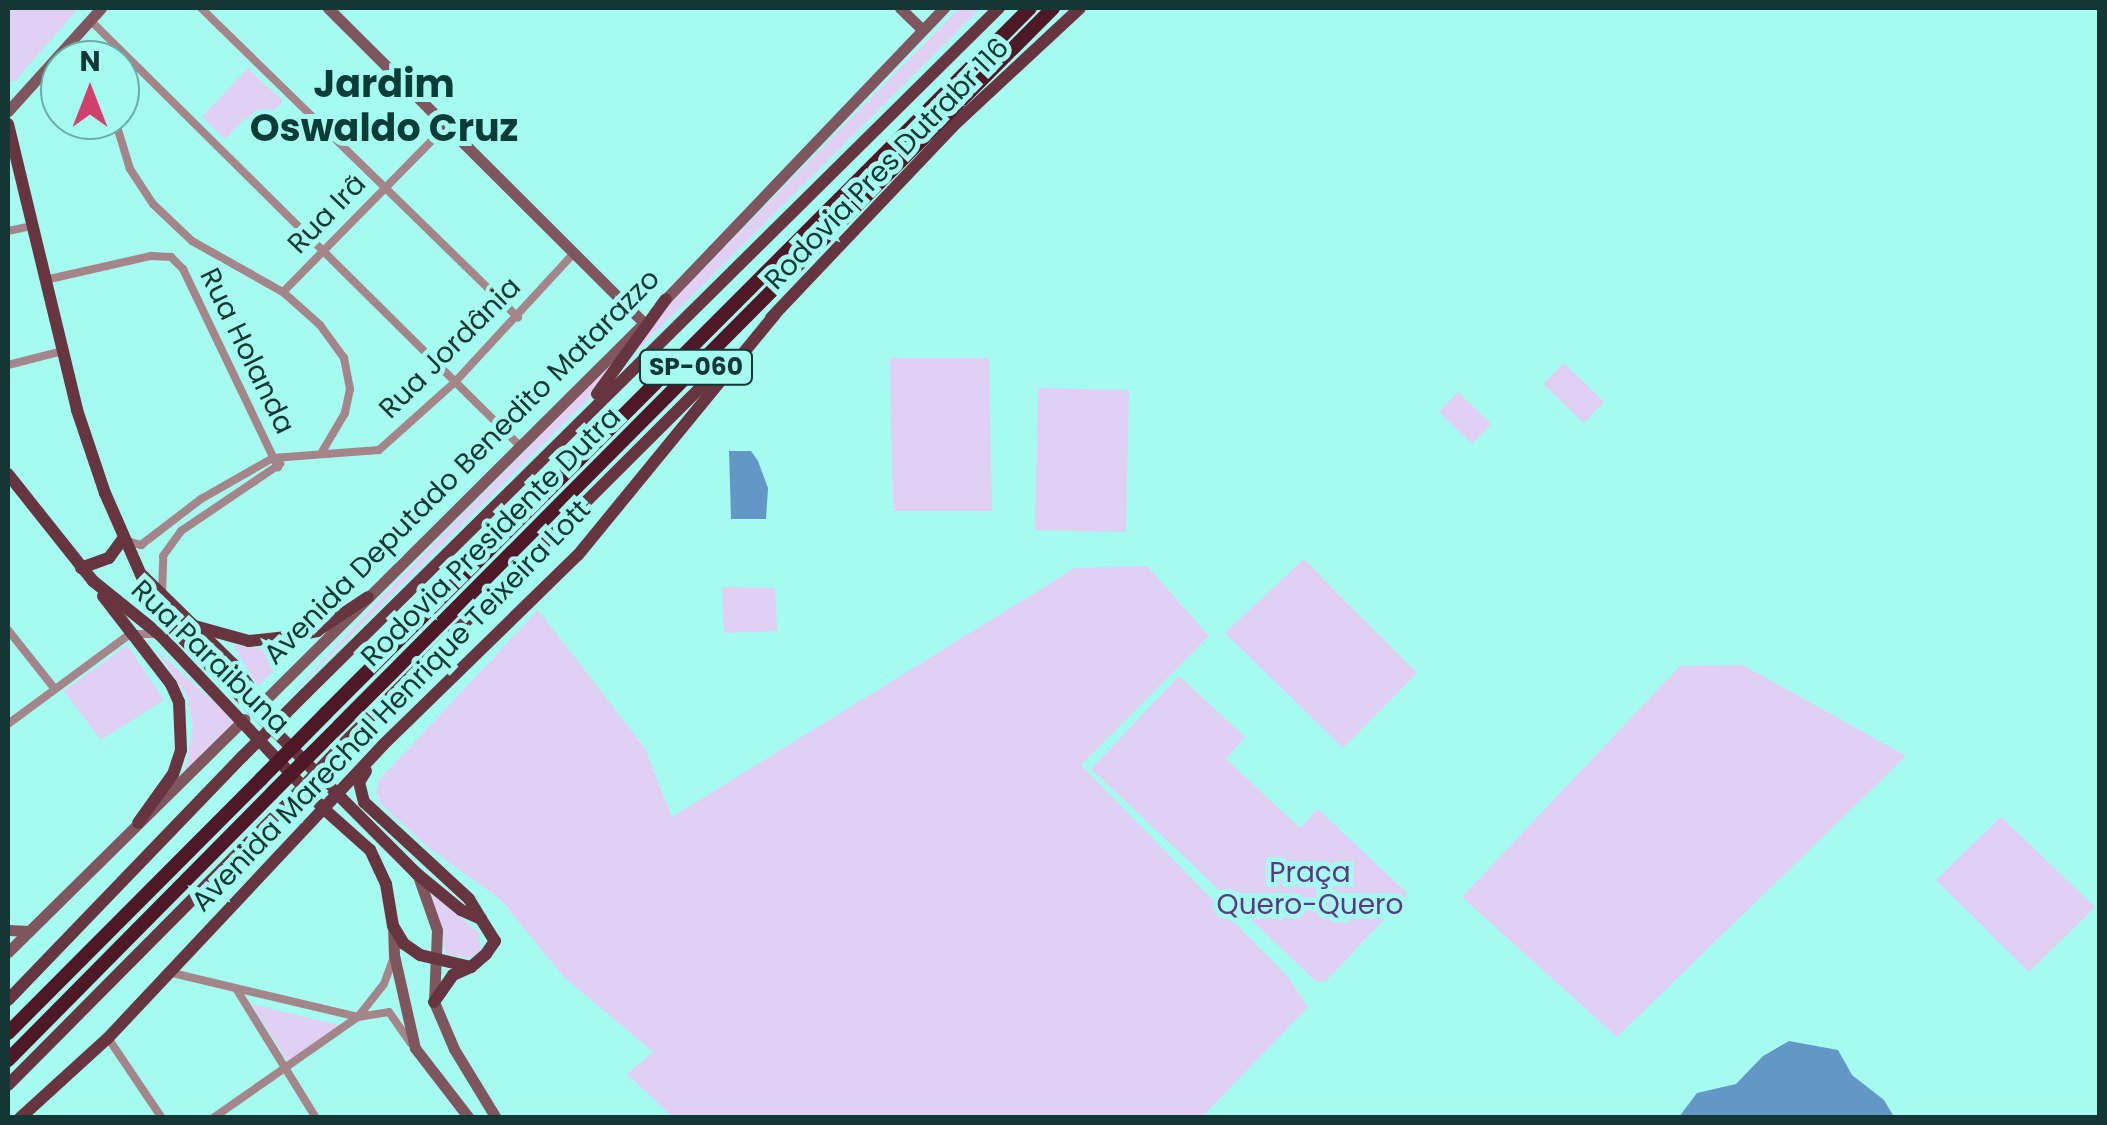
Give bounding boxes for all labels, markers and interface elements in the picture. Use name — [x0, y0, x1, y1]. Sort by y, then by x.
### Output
street label: Rodovia Pres Dutrabr 116 — [758, 31, 1016, 297]
north arrow — [40, 40, 140, 140]
text: N — [79, 42, 101, 81]
district label: Jardim Oswaldo Cruz — [250, 61, 518, 150]
street label: Rua Irã — [281, 167, 373, 261]
street label: Avenida Deputado Benedito Matarazzo — [257, 262, 667, 672]
street label: Rua Holanda — [192, 263, 302, 439]
street label: Rua Jordânia — [372, 270, 528, 426]
road number: SP-060 — [638, 347, 754, 387]
street label: Rodovia Presidente Dutra — [354, 400, 628, 674]
street label: Avenida Marechal Henrique Teixeira Lott — [185, 493, 597, 919]
street label: Rua Paraibuna — [124, 573, 296, 741]
park label: Praça Quero-Quero — [1217, 856, 1403, 922]

